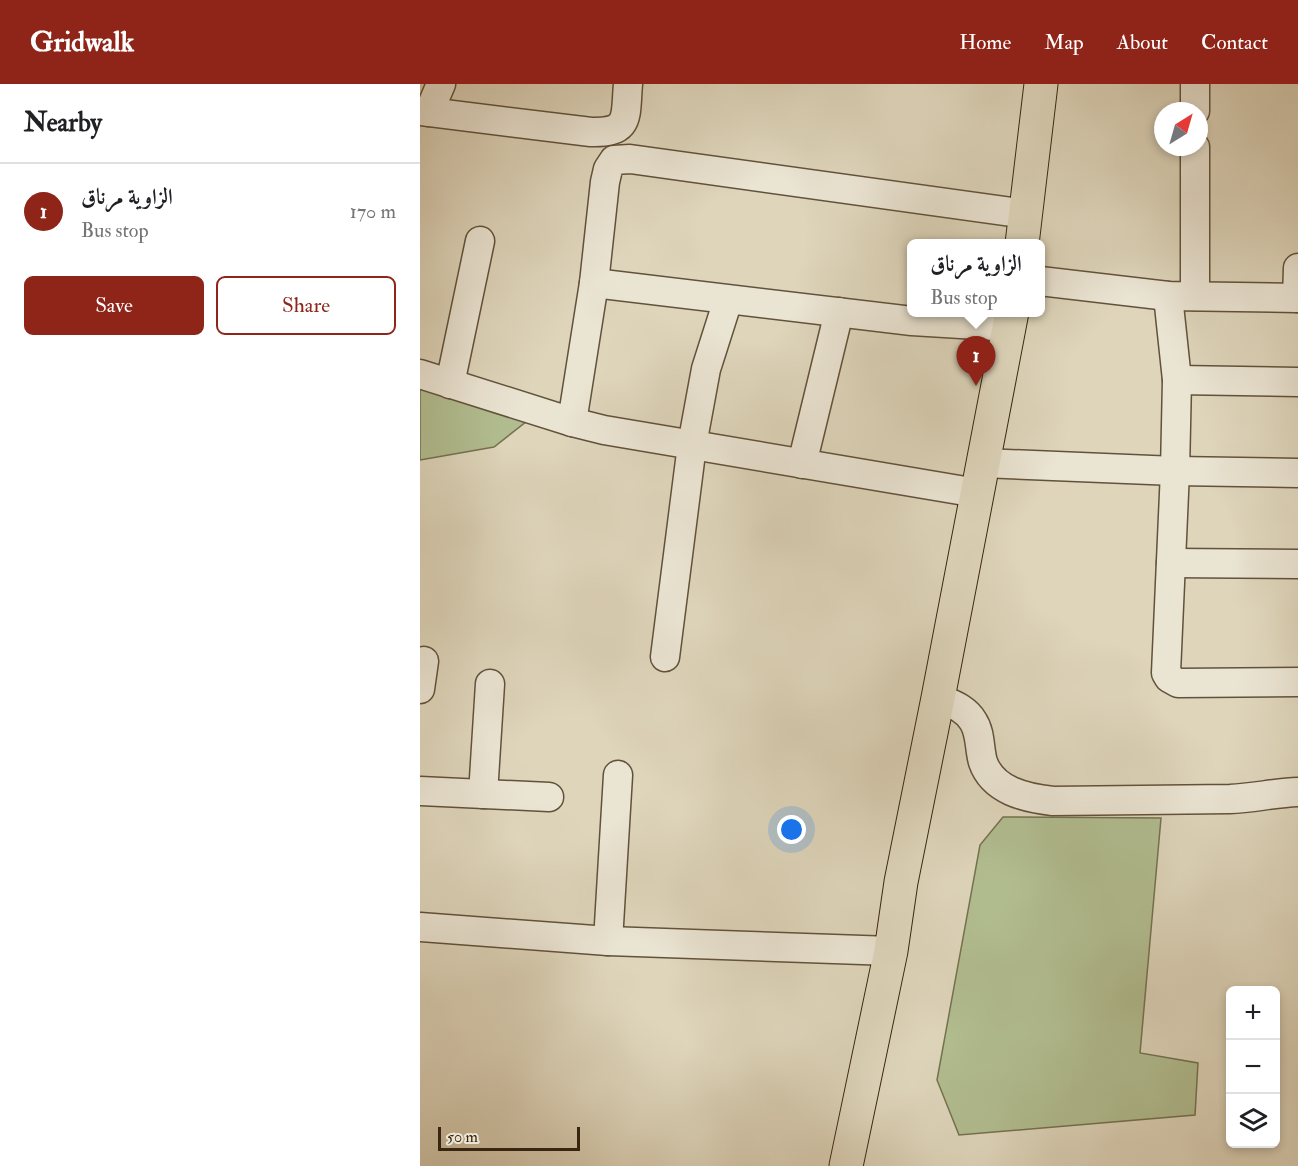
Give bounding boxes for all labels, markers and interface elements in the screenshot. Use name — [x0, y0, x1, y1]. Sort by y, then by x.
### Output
text: Gridwalk — [30, 25, 134, 60]
text: Home — [959, 29, 1011, 56]
text: Map — [1044, 29, 1084, 56]
text: About — [1117, 29, 1168, 56]
text: Contact — [1201, 29, 1268, 56]
north arrow — [1154, 102, 1208, 156]
text: Nearby — [24, 107, 102, 139]
text: الزاوية مرناق — [81, 183, 173, 211]
text: 1 — [40, 199, 47, 224]
text: 170 m — [350, 199, 396, 224]
text: Bus stop — [81, 218, 149, 243]
popup — [907, 239, 1045, 317]
text: الزاوية مرناق — [930, 250, 1022, 278]
button: Save — [24, 276, 204, 335]
button: Share — [216, 276, 396, 335]
text: Bus stop — [930, 285, 998, 310]
pin: 1 — [956, 336, 996, 386]
your location — [777, 815, 806, 844]
map controls — [1226, 986, 1280, 1148]
button: + — [1226, 986, 1280, 1040]
button: − — [1226, 1040, 1280, 1094]
button: layers — [1226, 1094, 1280, 1148]
scale bar — [438, 1124, 580, 1152]
text: 50 m — [447, 1127, 478, 1147]

